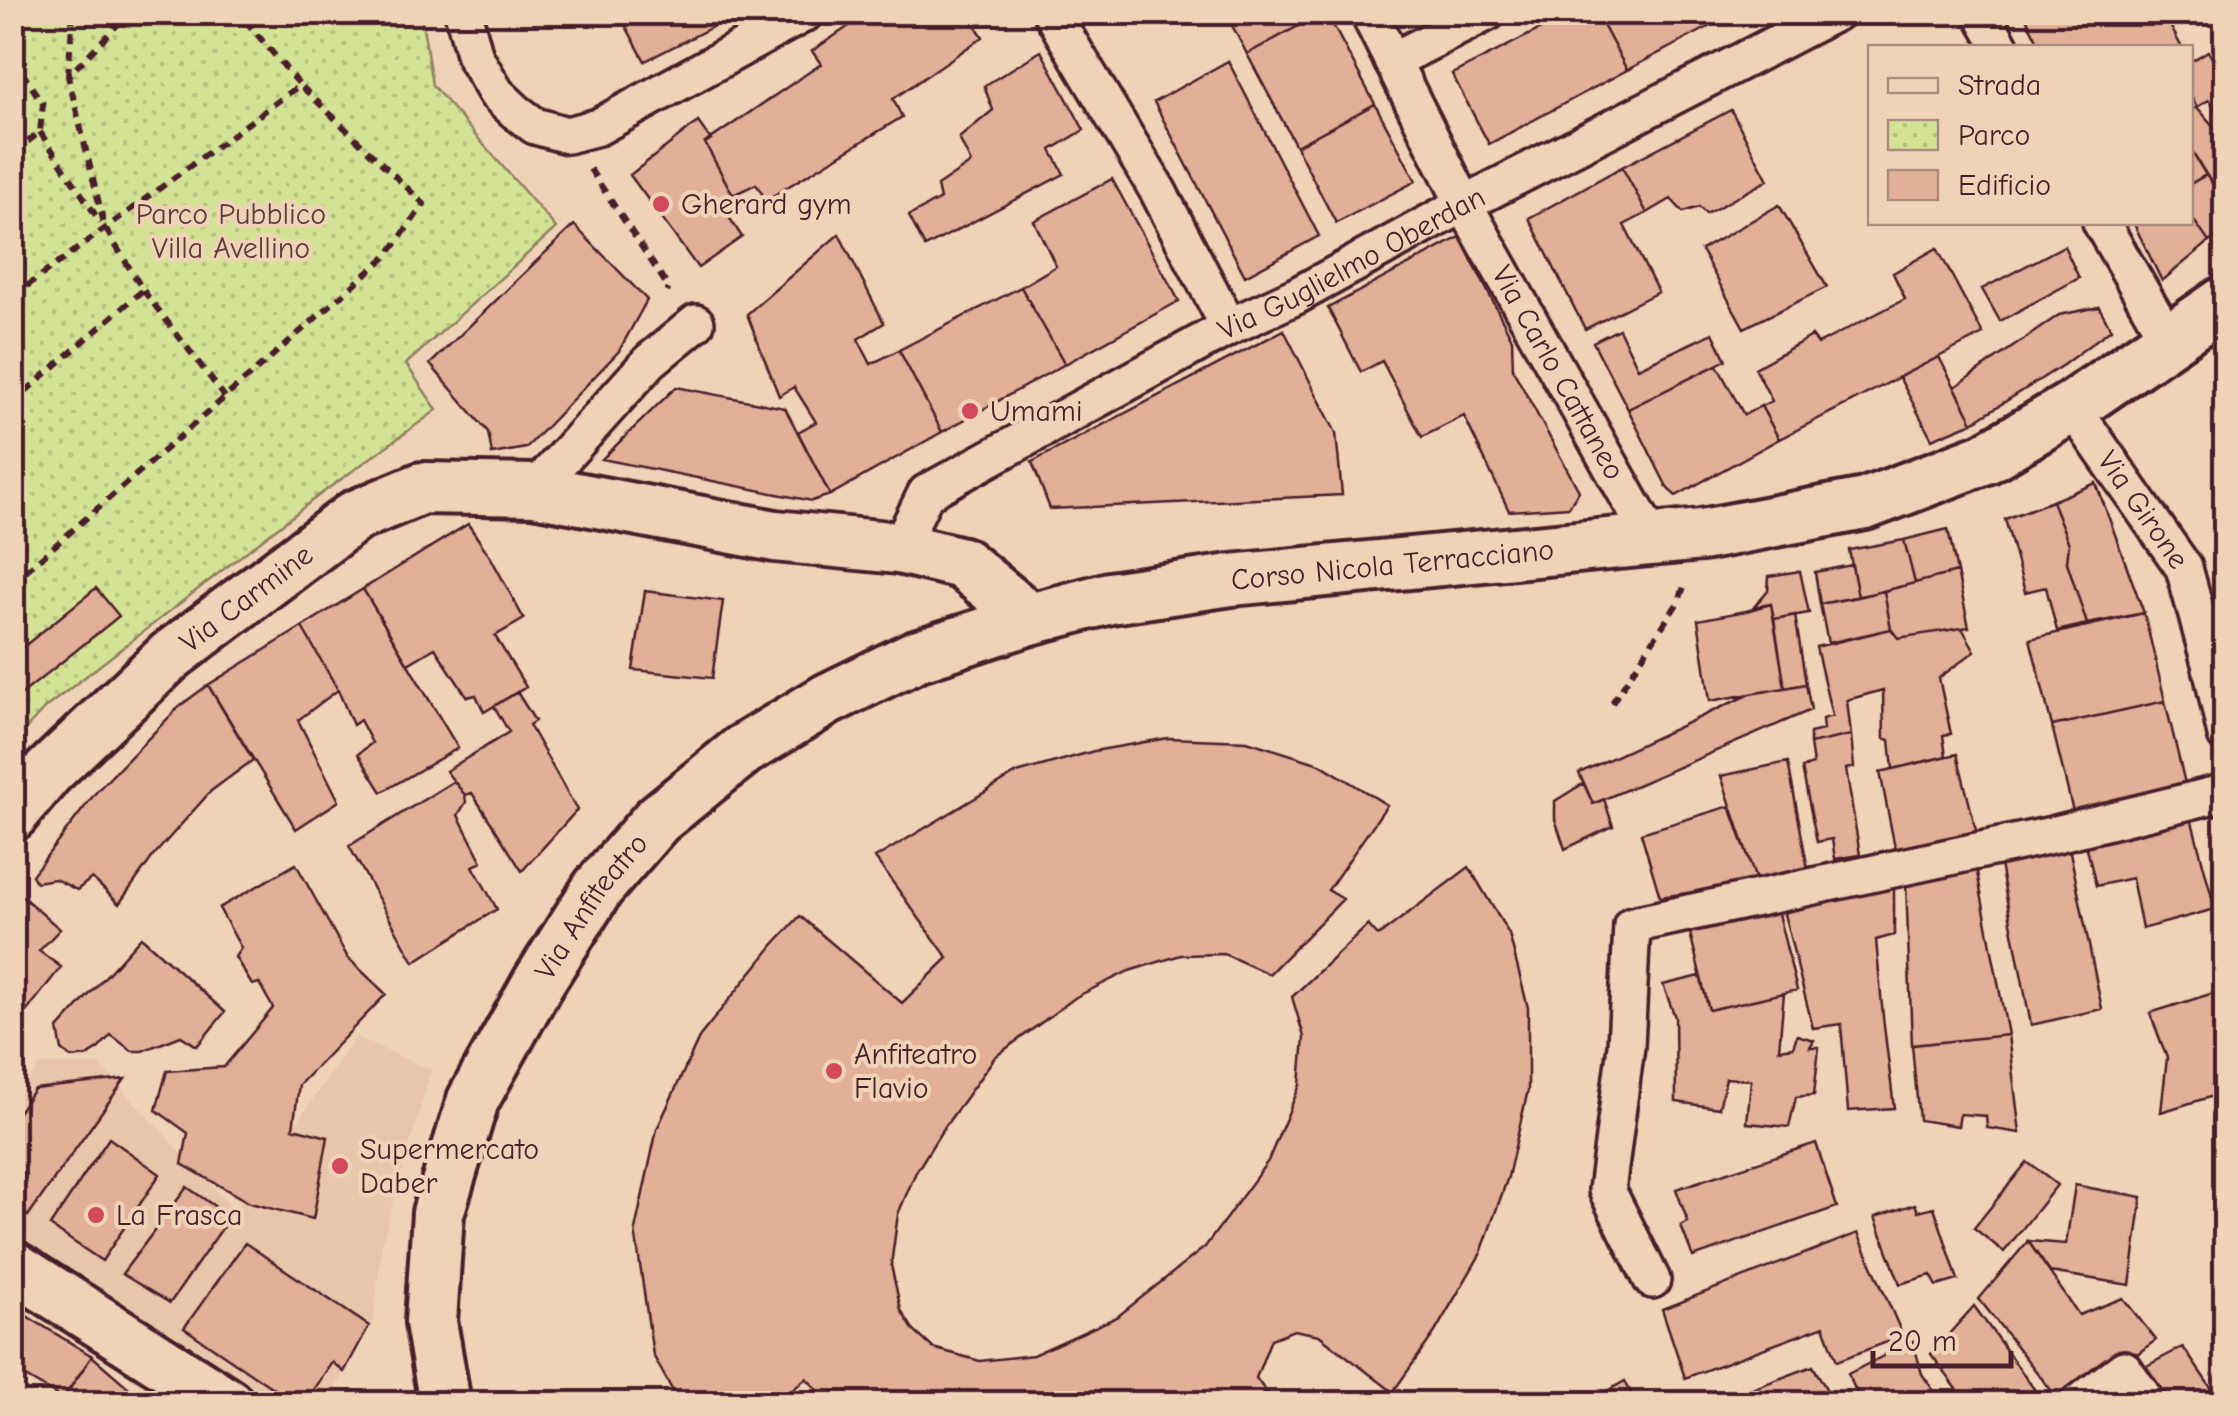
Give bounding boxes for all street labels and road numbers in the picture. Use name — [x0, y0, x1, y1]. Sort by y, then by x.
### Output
street label: Via Guglielmo Oberdan — [1212, 179, 1491, 348]
street label: Via Carlo Cattaneo — [1484, 260, 1632, 486]
street label: Via Girone — [2090, 444, 2196, 576]
street label: Corso Nicola Terracciano — [1229, 532, 1556, 598]
street label: Via Carmine — [173, 537, 320, 660]
street label: Via Anfiteatro — [528, 826, 655, 986]

